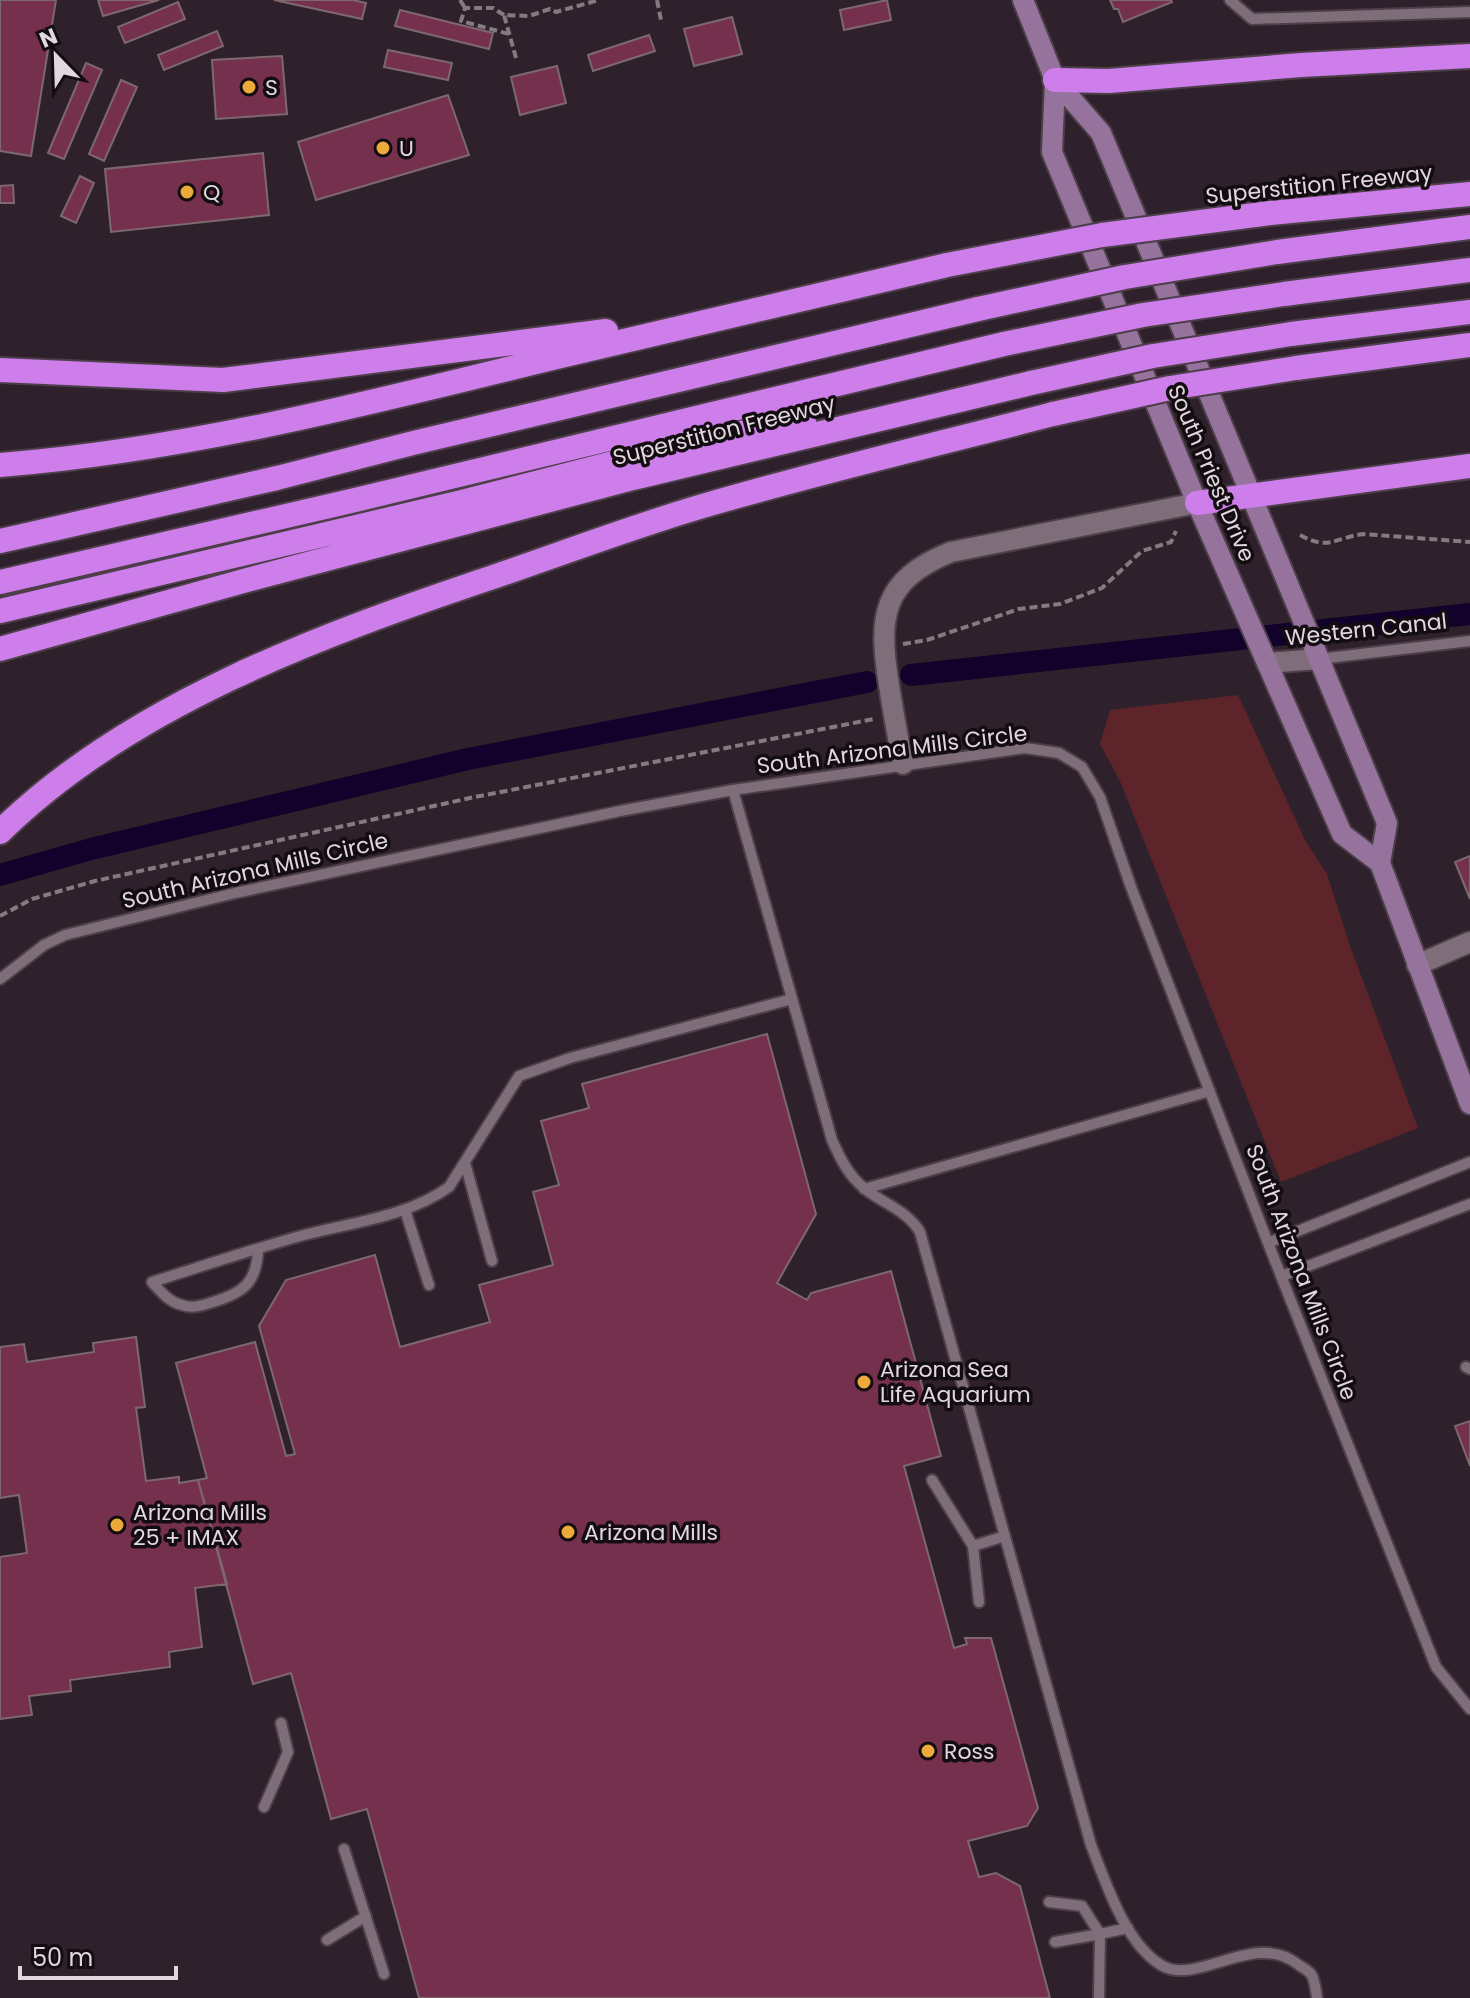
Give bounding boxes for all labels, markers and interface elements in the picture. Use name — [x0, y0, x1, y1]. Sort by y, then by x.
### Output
north arrow — [16, 16, 96, 96]
text: N — [35, 21, 62, 56]
place label: S — [265, 72, 278, 103]
marker: S — [240, 78, 258, 96]
place label: U — [399, 133, 414, 164]
marker: U — [374, 139, 392, 157]
street label: Superstition Freeway — [1204, 157, 1435, 212]
place label: Q — [203, 177, 220, 208]
marker: Q — [178, 183, 196, 201]
street label: South Priest Drive — [1160, 380, 1263, 566]
street label: Superstition Freeway — [610, 388, 839, 473]
street label: Western Canal — [1284, 606, 1449, 653]
street label: South Arizona Mills Circle — [755, 718, 1029, 781]
street label: South Arizona Mills Circle — [119, 825, 391, 916]
street label: South Arizona Mills Circle — [1238, 1140, 1365, 1405]
place label: Arizona Sea Life Aquarium — [880, 1354, 1031, 1410]
marker: Arizona Sea Life Aquarium — [855, 1373, 873, 1391]
place label: Arizona Mills 25 + IMAX — [133, 1497, 267, 1553]
marker: Arizona Mills 25 + IMAX — [108, 1516, 126, 1534]
place label: Arizona Mills — [584, 1517, 718, 1548]
marker: Arizona Mills — [559, 1523, 577, 1541]
place label: Ross — [944, 1736, 994, 1767]
marker: Ross — [919, 1742, 937, 1760]
scale bar — [20, 1930, 176, 1980]
text: 50 m — [32, 1941, 93, 1974]

